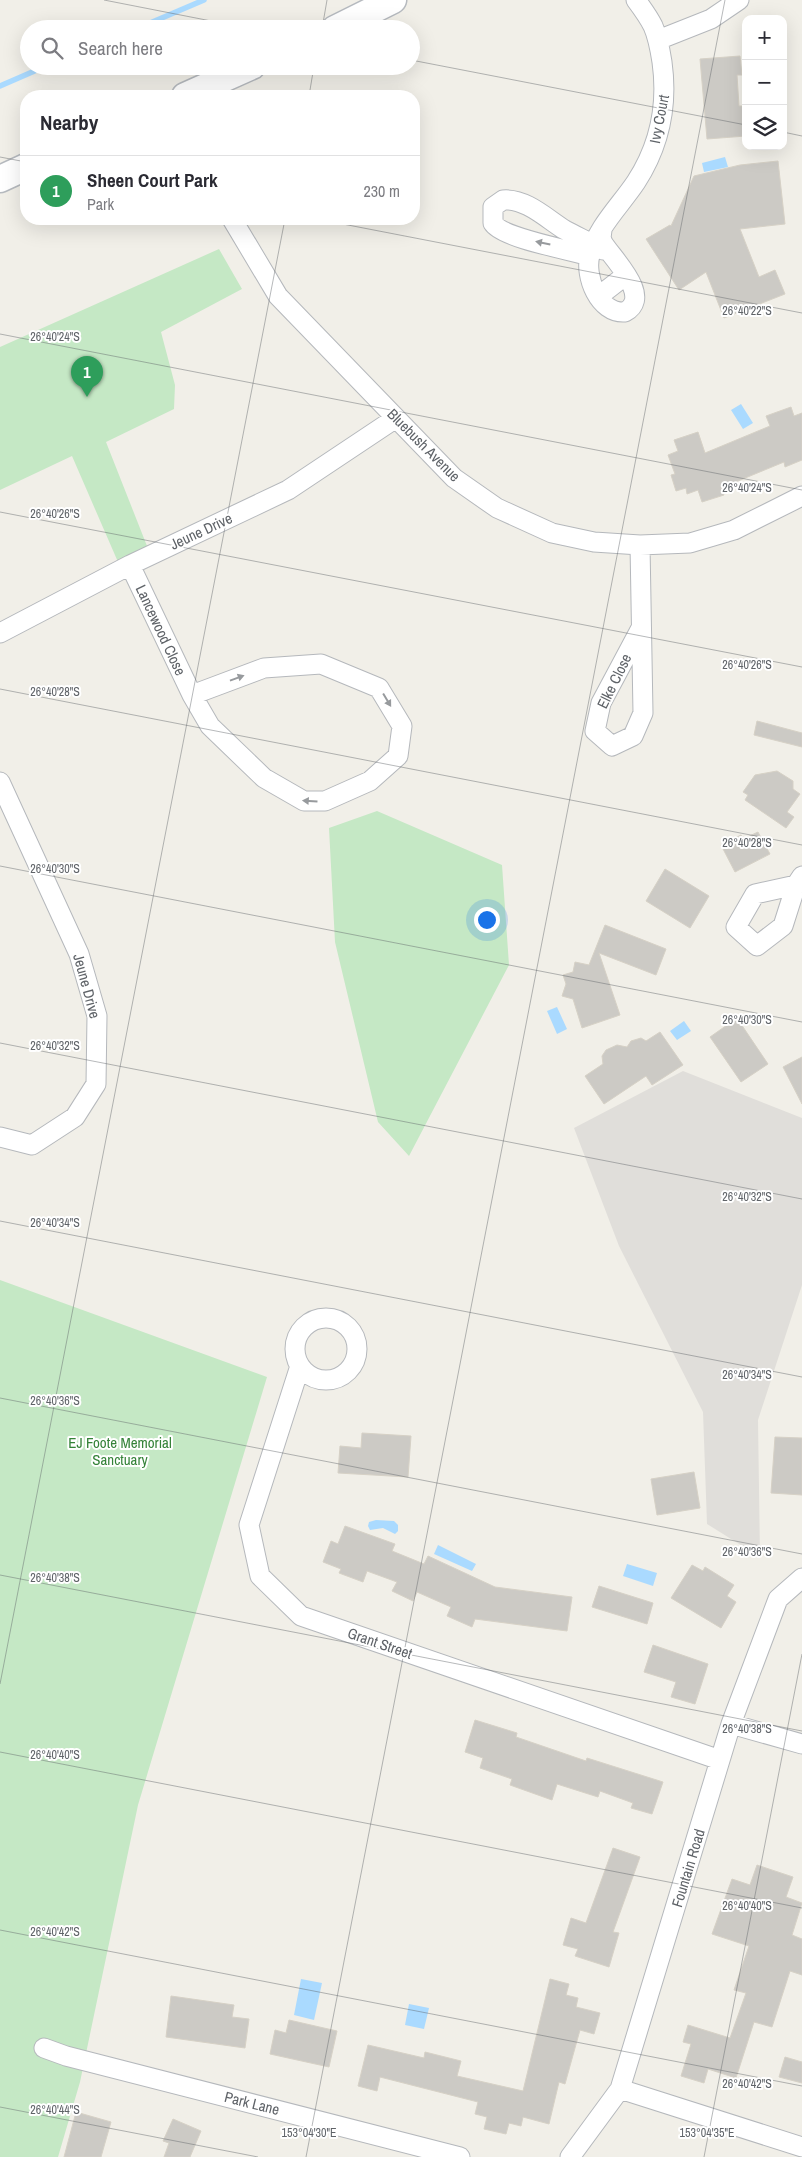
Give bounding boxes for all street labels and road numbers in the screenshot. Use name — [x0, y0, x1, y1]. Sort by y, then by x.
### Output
street label: Ivy Court — [644, 92, 674, 145]
street label: Bluebush Avenue — [383, 404, 465, 486]
street label: Jeune Drive — [167, 507, 236, 555]
street label: Lancewood Close — [131, 581, 191, 679]
street label: Elke Close — [592, 650, 636, 712]
street label: Jeune Drive — [68, 951, 106, 1021]
street label: Grant Street — [345, 1622, 416, 1664]
street label: Fountain Road — [666, 1826, 710, 1910]
street label: Park Lane — [222, 2086, 282, 2120]

